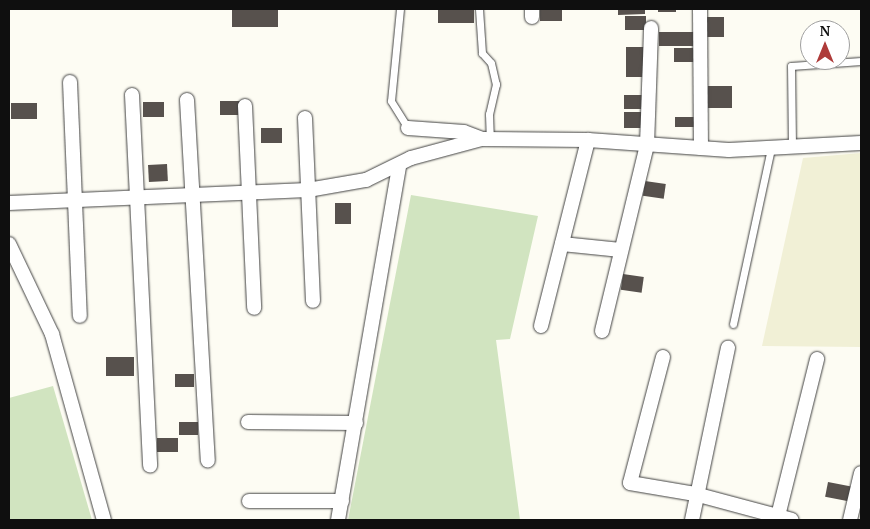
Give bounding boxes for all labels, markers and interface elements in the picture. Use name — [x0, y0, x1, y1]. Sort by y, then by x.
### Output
north arrow — [800, 20, 850, 70]
text: N — [820, 21, 830, 40]

